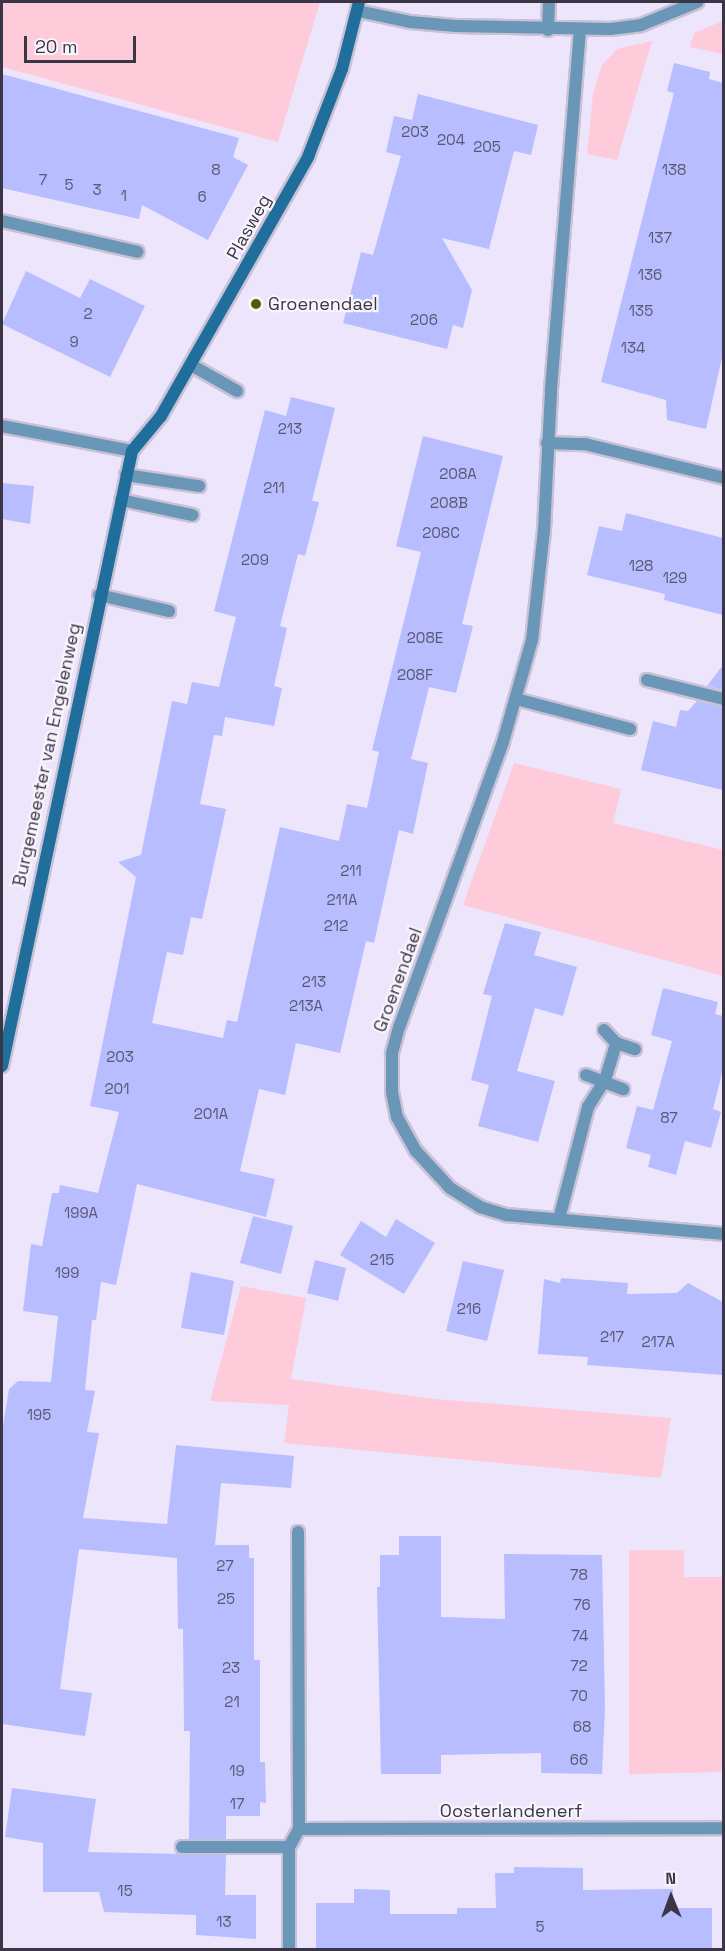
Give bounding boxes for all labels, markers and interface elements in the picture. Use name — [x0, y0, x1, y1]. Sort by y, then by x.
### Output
scale bar — [27, 24, 140, 62]
text: 20 m — [35, 35, 78, 58]
house number: 203 — [401, 123, 429, 141]
house number: 204 — [437, 131, 465, 149]
house number: 205 — [473, 138, 501, 156]
house number: 8 — [211, 161, 221, 179]
house number: 138 — [662, 161, 686, 179]
house number: 7 — [39, 171, 47, 189]
house number: 5 — [65, 176, 73, 194]
house number: 3 — [92, 181, 102, 199]
house number: 1 — [121, 187, 127, 205]
house number: 6 — [197, 188, 207, 206]
street label: Plasweg — [222, 191, 276, 263]
house number: 137 — [648, 229, 672, 247]
house number: 136 — [638, 266, 662, 284]
place label: Groenendael — [268, 293, 378, 315]
marker: Groenendael — [249, 297, 263, 311]
house number: 135 — [629, 302, 653, 320]
house number: 2 — [83, 305, 93, 323]
house number: 206 — [410, 311, 438, 329]
house number: 9 — [69, 333, 79, 351]
house number: 134 — [621, 339, 645, 357]
house number: 213 — [278, 420, 302, 438]
house number: 208A — [439, 465, 477, 483]
house number: 211 — [263, 479, 285, 497]
house number: 208B — [430, 494, 468, 512]
house number: 208C — [422, 524, 460, 542]
house number: 209 — [241, 551, 269, 569]
house number: 128 — [629, 557, 653, 575]
house number: 129 — [663, 569, 687, 587]
street label: Burgemeester van Engelenweg — [8, 621, 86, 889]
house number: 208E — [407, 629, 443, 647]
house number: 208F — [397, 666, 433, 684]
house number: 211 — [340, 862, 362, 880]
house number: 211A — [326, 891, 358, 909]
house number: 212 — [324, 917, 348, 935]
street label: Groenendael — [369, 925, 427, 1035]
house number: 213 — [302, 973, 326, 991]
house number: 213A — [289, 997, 323, 1015]
house number: 203 — [106, 1048, 134, 1066]
house number: 201 — [105, 1080, 129, 1098]
house number: 201A — [194, 1105, 228, 1123]
house number: 87 — [660, 1109, 678, 1127]
house number: 199A — [64, 1204, 98, 1222]
house number: 215 — [370, 1251, 394, 1269]
house number: 199 — [55, 1264, 79, 1282]
house number: 216 — [457, 1300, 481, 1318]
house number: 217 — [600, 1328, 624, 1346]
house number: 217A — [641, 1333, 675, 1351]
house number: 195 — [27, 1406, 51, 1424]
house number: 27 — [216, 1557, 234, 1575]
house number: 78 — [570, 1566, 588, 1584]
house number: 25 — [217, 1590, 235, 1608]
house number: 76 — [573, 1596, 591, 1614]
house number: 74 — [572, 1627, 588, 1645]
house number: 72 — [570, 1657, 588, 1675]
house number: 23 — [222, 1659, 240, 1677]
house number: 70 — [570, 1687, 588, 1705]
house number: 21 — [224, 1693, 240, 1711]
house number: 68 — [573, 1718, 591, 1736]
house number: 66 — [570, 1751, 588, 1769]
house number: 19 — [229, 1762, 245, 1780]
house number: 17 — [230, 1795, 244, 1813]
street label: Oosterlandenerf — [440, 1800, 582, 1822]
north arrow — [641, 1867, 701, 1927]
text: N — [665, 1868, 676, 1889]
house number: 15 — [117, 1882, 133, 1900]
house number: 13 — [216, 1913, 232, 1931]
house number: 5 — [536, 1918, 544, 1936]

